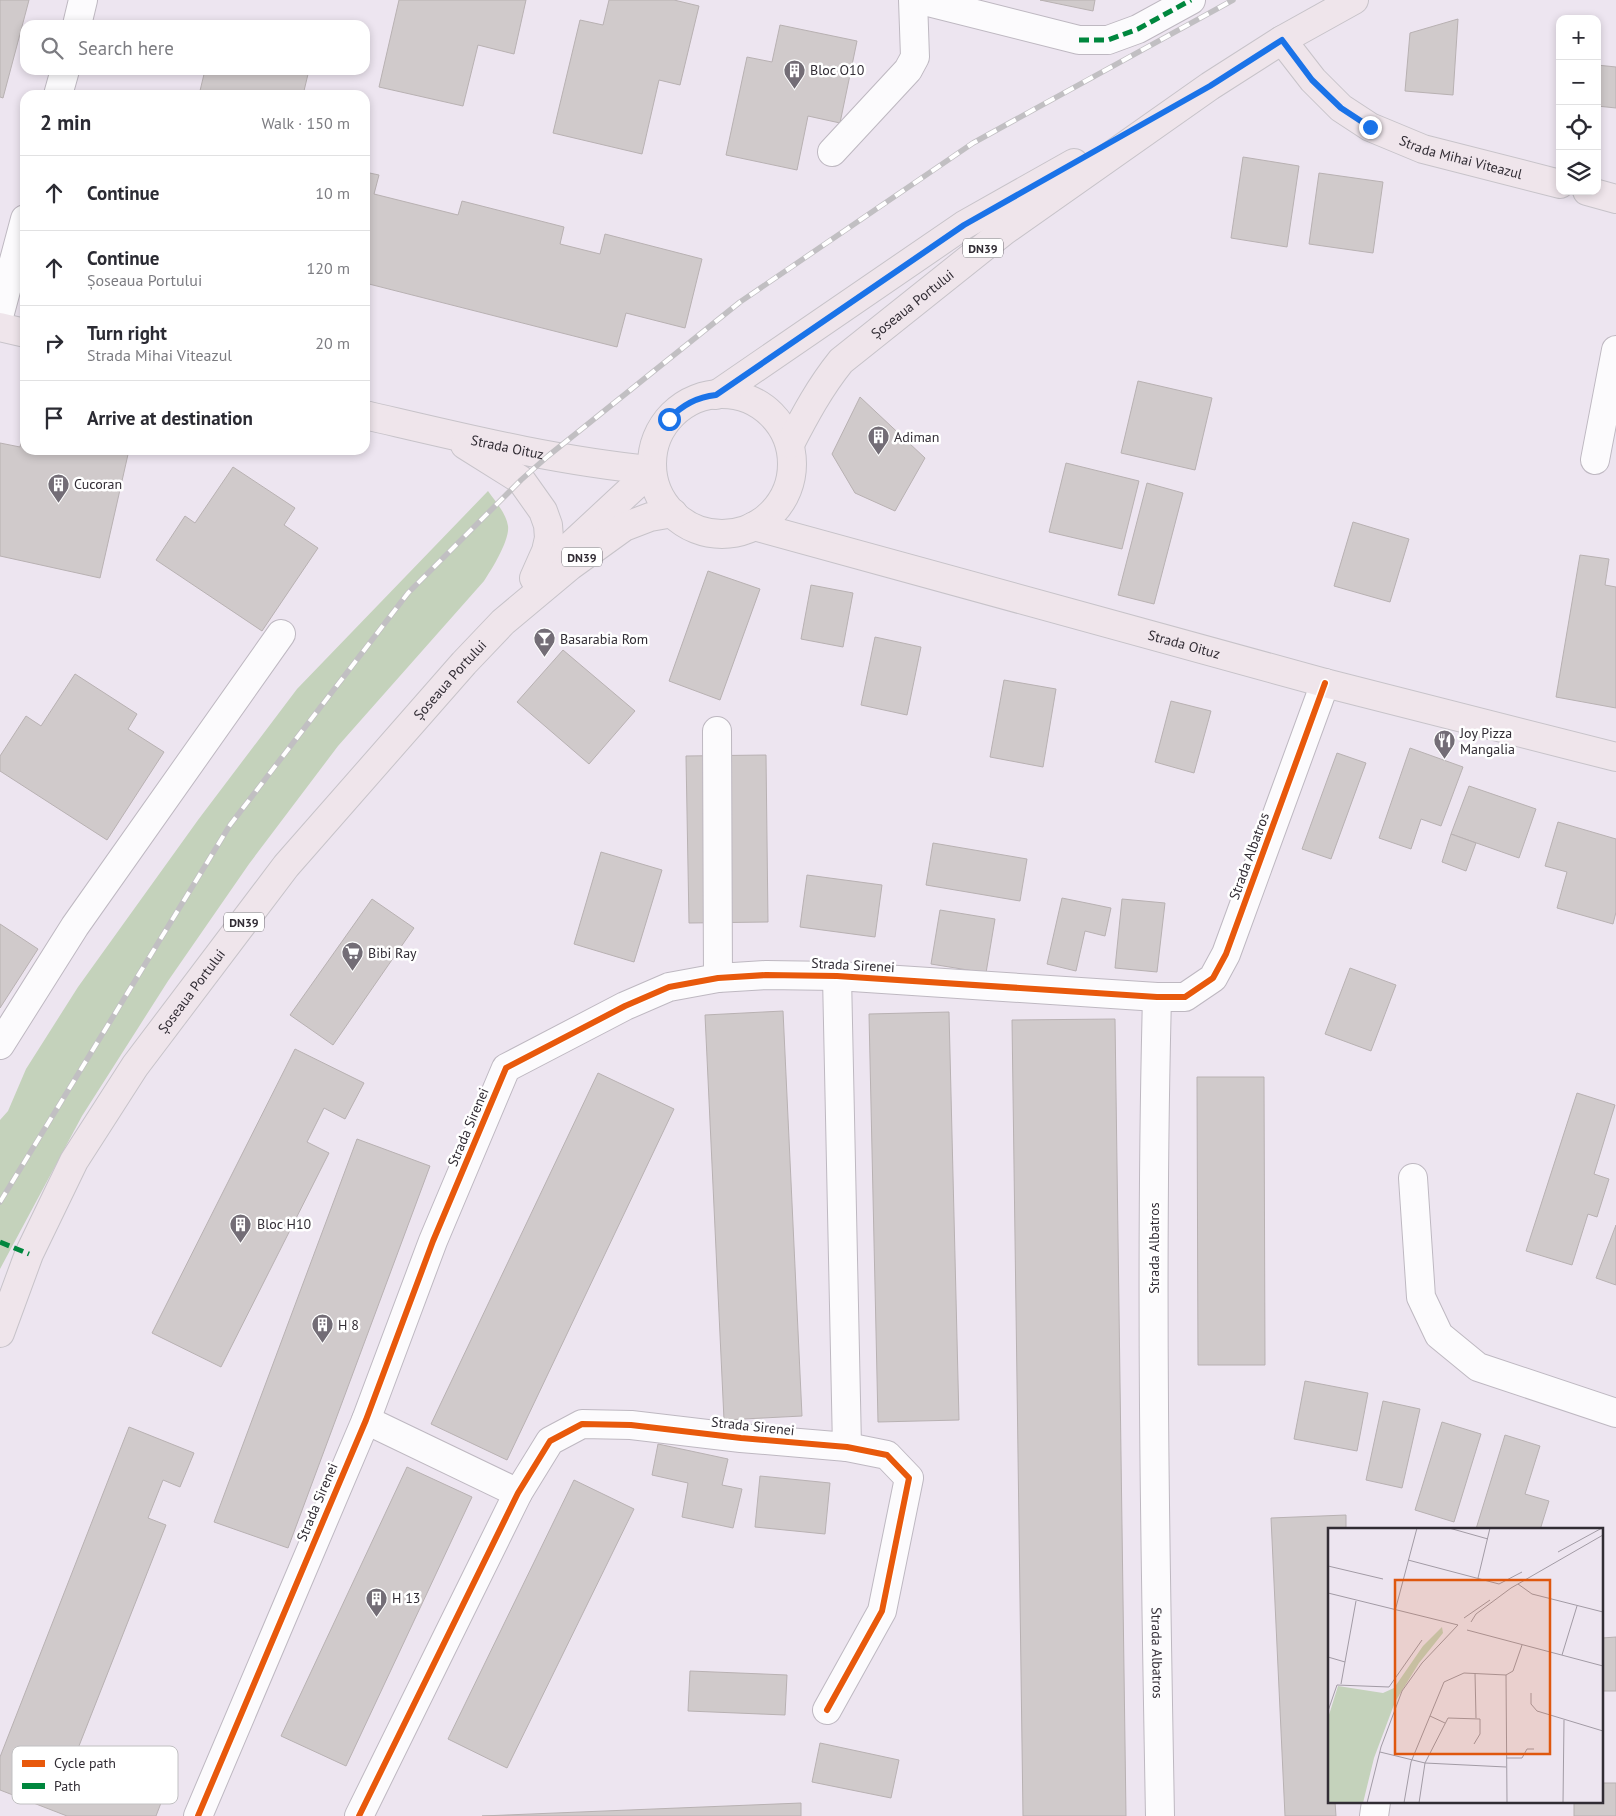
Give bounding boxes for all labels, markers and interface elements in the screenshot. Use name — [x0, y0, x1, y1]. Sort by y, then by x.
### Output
map controls — [1556, 15, 1601, 195]
button: + — [1556, 15, 1601, 60]
search box — [20, 20, 370, 75]
icon: search — [38, 34, 66, 62]
text: Search here — [78, 36, 174, 60]
building icon: Bloc O10 — [782, 58, 806, 89]
button: − — [1556, 60, 1601, 105]
place label: Bloc O10 — [810, 61, 865, 79]
button: locate — [1556, 105, 1601, 150]
text: 2 min — [40, 109, 91, 136]
text: Walk · 150 m — [261, 113, 350, 133]
route end — [1359, 116, 1382, 139]
street label: Strada Mihai Viteazul — [1397, 131, 1524, 183]
button: layers — [1556, 150, 1601, 195]
icon: ahead — [40, 179, 68, 207]
text: Continue — [87, 181, 159, 205]
text: 10 m — [315, 183, 350, 203]
road number: DN39 — [963, 238, 1003, 258]
text: Continue — [87, 246, 159, 270]
icon: ahead — [40, 254, 68, 282]
text: 120 m — [307, 258, 350, 278]
street label: Șoseaua Portului — [867, 265, 958, 342]
text: Șoseaua Portului — [87, 270, 202, 290]
text: Turn right — [87, 321, 167, 345]
icon: right — [40, 329, 68, 357]
text: 20 m — [315, 333, 350, 353]
text: Strada Mihai Viteazul — [87, 345, 232, 365]
icon: arrive — [40, 404, 68, 432]
text: Arrive at destination — [87, 406, 253, 430]
route start — [658, 408, 681, 431]
building icon: Adiman — [866, 425, 890, 456]
place label: Adiman — [894, 428, 939, 446]
street label: Strada Oituz — [469, 431, 545, 463]
building icon: Cucoran — [46, 472, 70, 503]
place label: Cucoran — [74, 475, 122, 493]
road number: DN39 — [562, 548, 602, 566]
street label: Strada Oituz — [1146, 626, 1222, 663]
bar icon: Basarabia Rom — [532, 627, 556, 658]
place label: Basarabia Rom — [560, 630, 648, 648]
street label: Șoseaua Portului — [409, 636, 490, 723]
place label: Joy Pizza Mangalia — [1459, 724, 1515, 758]
restaurant icon: Joy Pizza Mangalia — [1432, 729, 1456, 760]
street label: Strada Albatros — [1225, 810, 1273, 902]
road number: DN39 — [224, 912, 264, 932]
supermarket icon: Bibi Ray — [340, 941, 364, 972]
place label: Bibi Ray — [368, 944, 417, 962]
street label: Șoseaua Portului — [154, 946, 229, 1037]
street label: Strada Sirenei — [811, 954, 895, 976]
street label: Strada Sirenei — [443, 1085, 493, 1169]
street label: Strada Albatros — [1145, 1202, 1163, 1294]
building icon: Bloc H10 — [229, 1212, 253, 1243]
place label: Bloc H10 — [257, 1215, 312, 1233]
building icon: H 8 — [310, 1313, 334, 1344]
place label: H 8 — [338, 1316, 359, 1334]
street label: Strada Sirenei — [710, 1413, 796, 1439]
street label: Strada Sirenei — [292, 1460, 342, 1544]
inset map — [1328, 1528, 1604, 1804]
building icon: H 13 — [364, 1586, 388, 1617]
place label: H 13 — [392, 1589, 420, 1607]
street label: Strada Albatros — [1147, 1607, 1167, 1699]
legend — [12, 1746, 178, 1804]
text: Cycle path — [54, 1754, 116, 1772]
text: Path — [54, 1777, 81, 1795]

